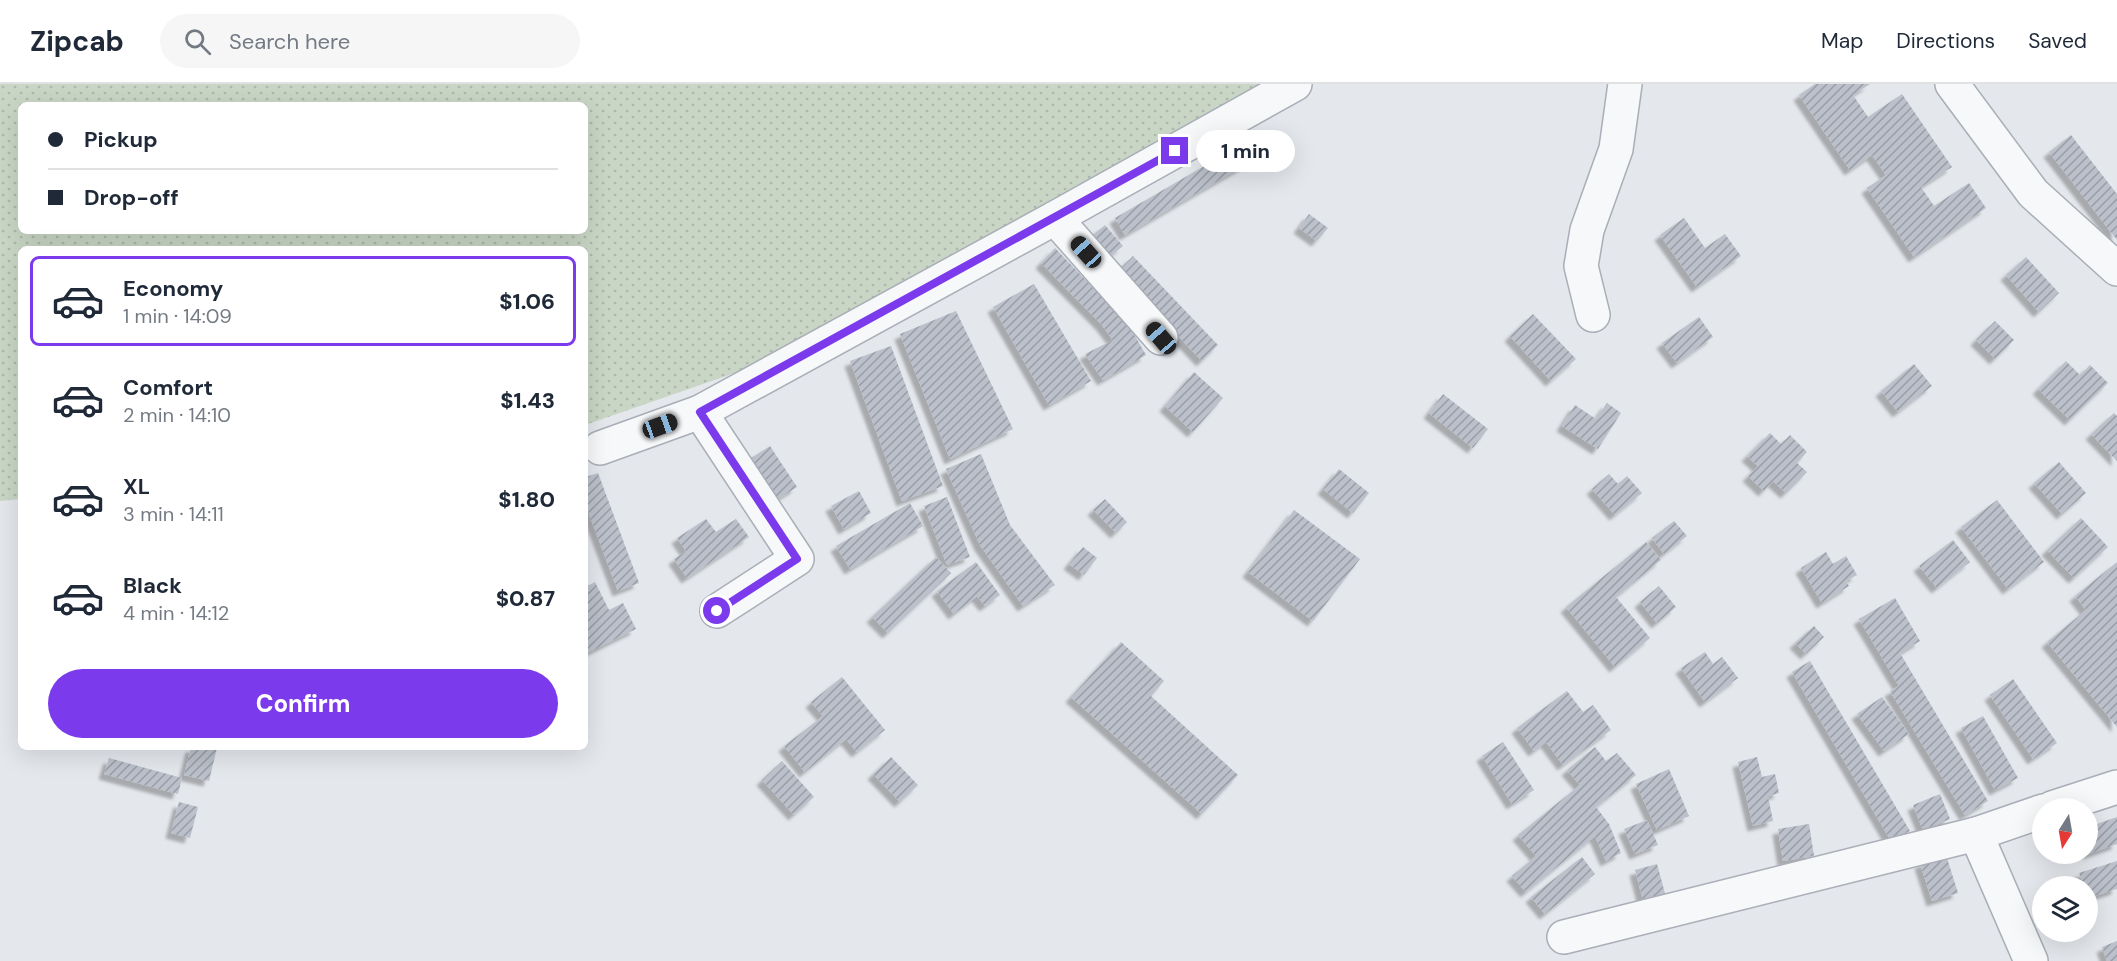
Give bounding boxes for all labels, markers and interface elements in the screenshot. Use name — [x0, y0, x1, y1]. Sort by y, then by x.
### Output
search box — [160, 14, 580, 68]
text: Zipcab — [30, 23, 124, 60]
icon: search — [181, 25, 214, 58]
text: Search here — [229, 27, 350, 56]
text: Map — [1821, 27, 1863, 55]
text: Directions — [1896, 27, 1995, 55]
text: Saved — [2028, 27, 2087, 55]
text: Pickup — [84, 125, 158, 154]
callout: 1 min — [1196, 130, 1295, 172]
route end — [1161, 137, 1188, 164]
text: 1 min — [1221, 138, 1270, 164]
text: Drop-off — [84, 183, 179, 212]
car — [1067, 233, 1105, 271]
icon: car — [51, 274, 105, 328]
text: Economy — [123, 274, 223, 303]
text: $1.06 — [499, 287, 555, 316]
text: 1 min · 14:09 — [123, 303, 232, 329]
car — [1142, 319, 1180, 357]
icon: car — [51, 373, 105, 427]
text: Comfort — [123, 373, 213, 402]
text: $1.43 — [500, 386, 555, 415]
text: 2 min · 14:10 — [123, 402, 231, 428]
car — [640, 411, 680, 441]
icon: car — [51, 472, 105, 526]
text: XL — [123, 472, 150, 501]
text: $1.80 — [498, 485, 555, 514]
text: 3 min · 14:11 — [123, 501, 224, 527]
icon: car — [51, 571, 105, 625]
text: Black — [123, 571, 182, 600]
text: $0.87 — [496, 584, 555, 613]
route start — [703, 597, 730, 624]
text: 4 min · 14:12 — [123, 600, 229, 626]
button: Confirm — [48, 669, 558, 738]
north arrow — [2032, 798, 2098, 864]
map controls — [2032, 798, 2098, 942]
button: layers — [2032, 876, 2098, 942]

